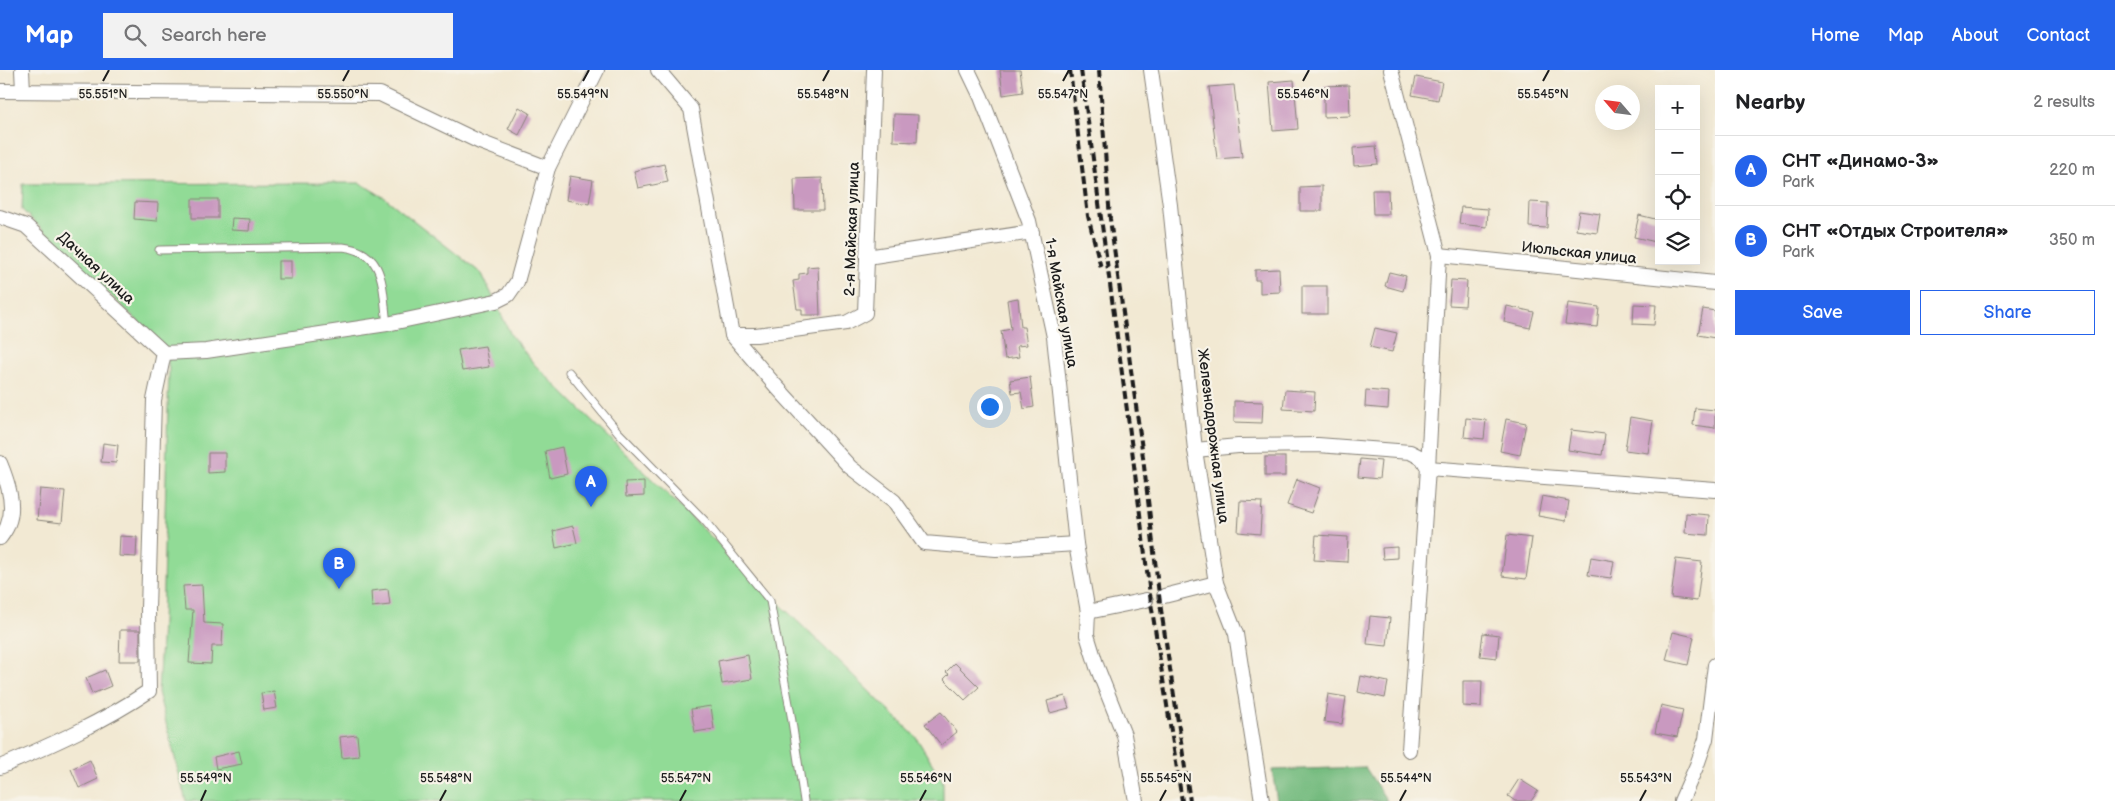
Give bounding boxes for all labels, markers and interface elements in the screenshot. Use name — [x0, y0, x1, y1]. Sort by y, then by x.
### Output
search box — [103, 13, 453, 58]
text: Map — [25, 21, 73, 50]
icon: search — [121, 21, 149, 49]
text: Search here — [161, 24, 267, 47]
text: Home — [1811, 25, 1860, 46]
text: Map — [1888, 25, 1924, 46]
text: About — [1952, 25, 1999, 46]
text: Contact — [2027, 25, 2090, 46]
north arrow — [1595, 85, 1640, 130]
map controls — [1655, 85, 1700, 265]
button: + — [1655, 85, 1700, 130]
text: 55.551°N — [78, 87, 128, 102]
text: 55.550°N — [317, 87, 369, 102]
text: 55.549°N — [557, 87, 609, 102]
text: 55.548°N — [797, 87, 849, 102]
text: 55.547°N — [1038, 87, 1088, 102]
text: 55.546°N — [1277, 87, 1329, 102]
text: 55.545°N — [1517, 87, 1569, 102]
text: Nearby — [1735, 90, 1805, 115]
text: 2 results — [2033, 93, 2095, 112]
button: − — [1655, 130, 1700, 175]
text: СНТ «Динамо-3» — [1782, 150, 1939, 173]
street label: 2-я Майская улица — [840, 161, 864, 297]
text: A — [1746, 161, 1756, 180]
text: 220 m — [2049, 161, 2095, 180]
text: Park — [1782, 173, 1814, 192]
button: locate — [1655, 175, 1700, 220]
button: layers — [1655, 220, 1700, 265]
text: СНТ «Отдых Строителя» — [1782, 220, 2009, 243]
street label: Дачная улица — [54, 227, 139, 309]
text: B — [1745, 231, 1757, 250]
text: 350 m — [2049, 231, 2095, 250]
street label: 1-я Майская улица — [1040, 237, 1082, 370]
street label: Июльская улица — [1520, 237, 1638, 269]
text: Park — [1782, 243, 1814, 262]
button: Save — [1735, 290, 1910, 335]
button: Share — [1920, 290, 2095, 335]
street label: Железнодорожная улица — [1193, 347, 1233, 525]
your location — [977, 394, 1003, 420]
pin: A — [575, 466, 607, 507]
pin: B — [323, 548, 355, 589]
text: 55.549°N — [180, 771, 232, 786]
text: 55.548°N — [420, 771, 472, 786]
text: 55.547°N — [661, 771, 711, 786]
text: 55.546°N — [900, 771, 952, 786]
text: 55.545°N — [1140, 771, 1192, 786]
text: 55.544°N — [1380, 771, 1432, 786]
text: 55.543°N — [1620, 771, 1672, 786]

